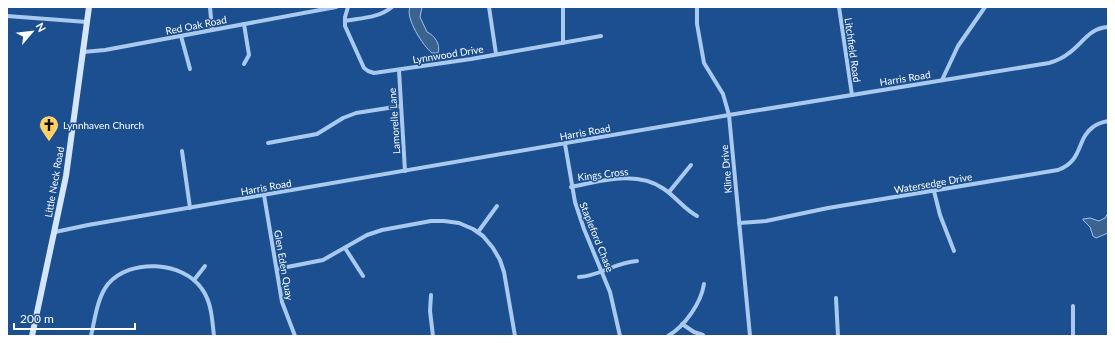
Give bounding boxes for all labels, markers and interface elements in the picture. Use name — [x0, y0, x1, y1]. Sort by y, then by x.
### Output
north arrow — [12, 12, 52, 52]
street label: Red Oak Road — [164, 13, 228, 37]
street label: Litchfield Road — [843, 17, 863, 83]
text: N — [34, 20, 49, 34]
street label: Lynnwood Drive — [412, 42, 484, 66]
street label: Harris Road — [879, 68, 931, 88]
street label: Lamorelle Lane — [386, 88, 402, 154]
church icon: Lynnhaven Church — [38, 114, 60, 142]
place label: Lynnhaven Church — [63, 119, 144, 131]
street label: Harris Road — [559, 122, 611, 142]
street label: Kline Drive — [718, 144, 734, 194]
street label: Little Neck Road — [42, 146, 66, 218]
street label: Kings Cross — [577, 165, 629, 183]
street label: Watersedge Drive — [893, 170, 973, 196]
street label: Harris Road — [240, 177, 292, 197]
street label: Stapleford Chase — [577, 200, 617, 274]
street label: Glen Eden Quay — [272, 229, 296, 302]
scale bar — [14, 305, 135, 331]
text: 200 m — [20, 311, 54, 326]

